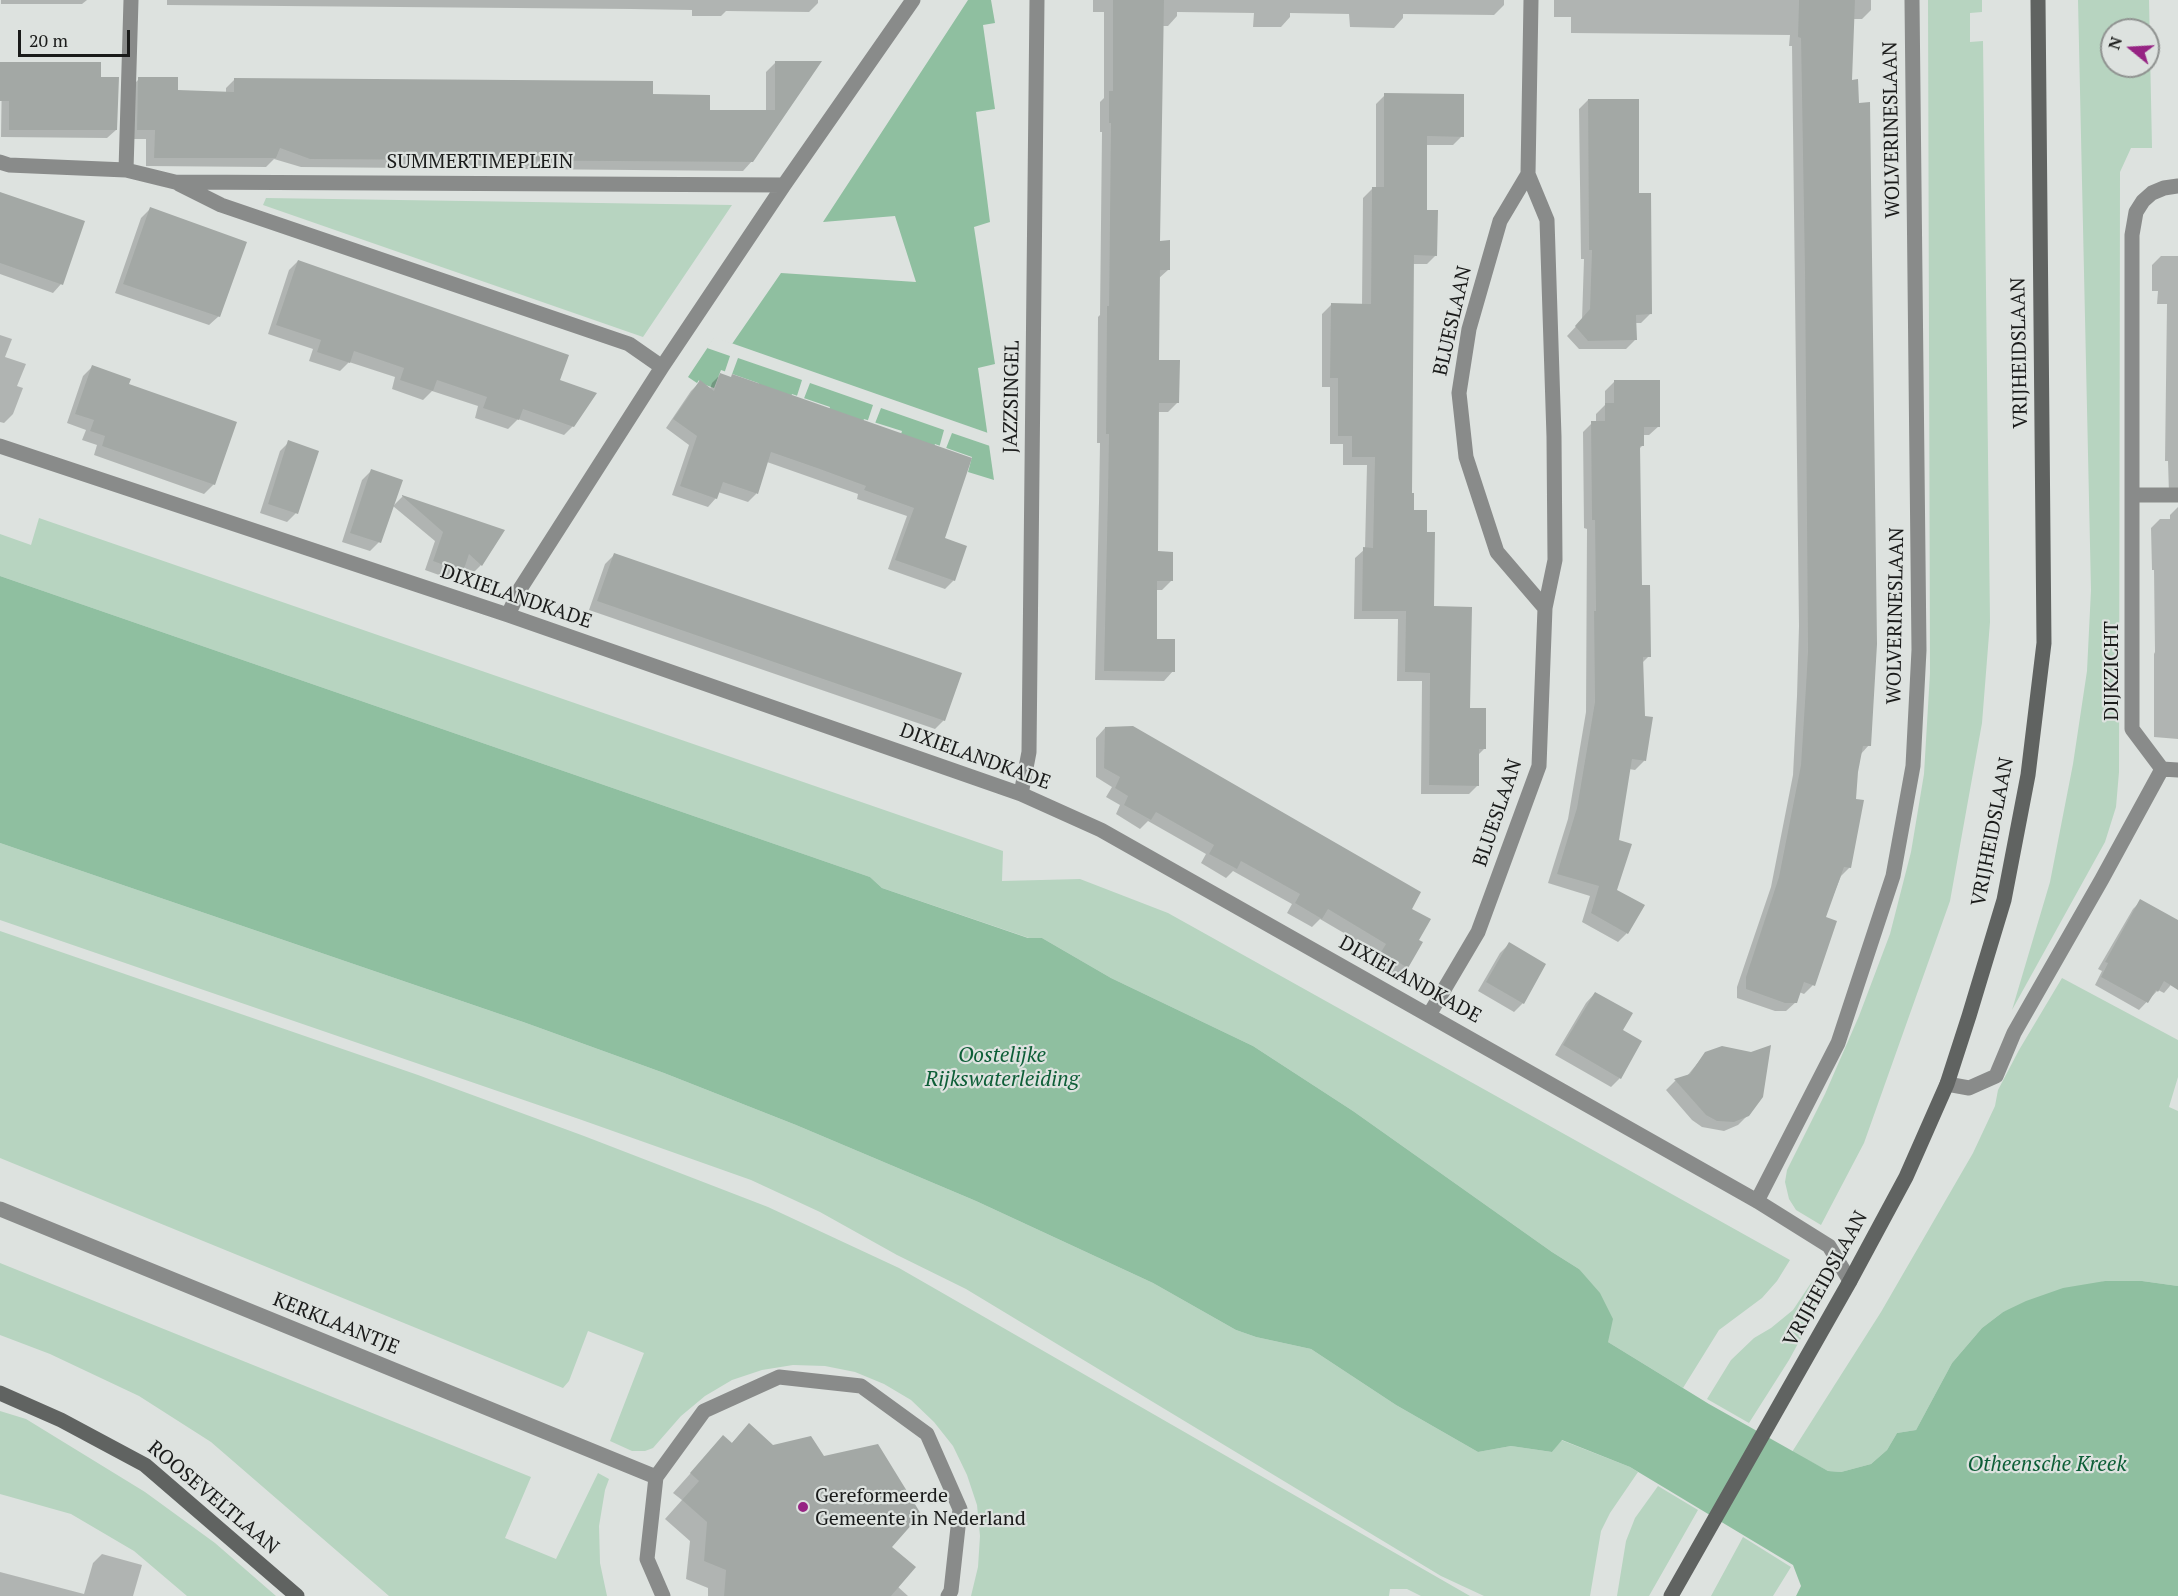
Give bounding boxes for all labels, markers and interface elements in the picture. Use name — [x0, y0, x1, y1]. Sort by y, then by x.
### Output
scale bar — [21, 18, 134, 56]
north arrow — [2100, 18, 2160, 78]
text: 20 m — [29, 28, 68, 52]
text: N — [2102, 34, 2127, 52]
street label: WOLVERINESLAAN — [1878, 41, 1906, 219]
street label: SUMMERTIMEPLEIN — [387, 150, 573, 174]
street label: BLUESLAAN — [1429, 264, 1477, 378]
street label: VRIJHEIDSLAAN — [2007, 277, 2033, 429]
street label: JAZZSINGEL — [999, 340, 1025, 454]
street label: WOLVERINESLAAN — [1882, 527, 1910, 705]
street label: DIXIELANDKADE — [437, 560, 595, 634]
street label: DIJKZICHT — [2100, 621, 2124, 721]
street label: DIXIELANDKADE — [896, 719, 1054, 795]
street label: VRIJHEIDSLAAN — [1967, 755, 2019, 909]
street label: BLUESLAAN — [1468, 756, 1528, 870]
street label: DIXIELANDKADE — [1335, 931, 1485, 1029]
water label: Oostelijke Rijkswaterleiding — [925, 1043, 1079, 1093]
street label: VRIJHEIDSLAAN — [1779, 1207, 1873, 1351]
street label: KERKLAANTJE — [269, 1288, 403, 1360]
street label: ROOSEVELTLAAN — [143, 1436, 283, 1560]
water label: Otheensche Kreek — [1967, 1452, 2127, 1478]
place label: Gereformeerde Gemeente in Nederland — [815, 1484, 1026, 1531]
marker: Gereformeerde Gemeente in Nederland — [796, 1500, 810, 1514]

